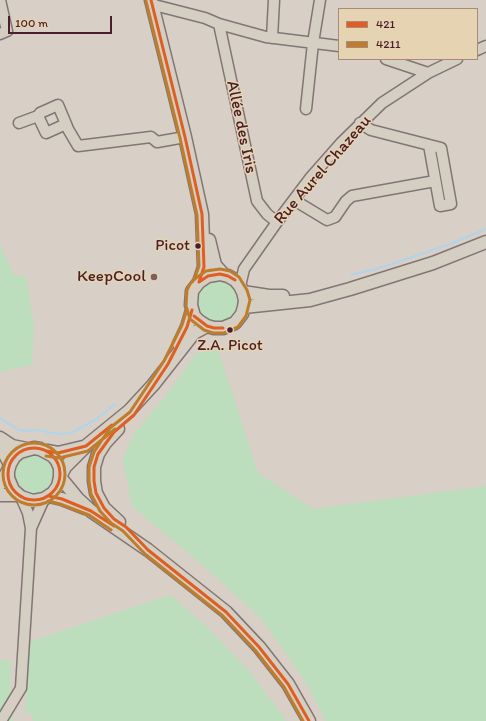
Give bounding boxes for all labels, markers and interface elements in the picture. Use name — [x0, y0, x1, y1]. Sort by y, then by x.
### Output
scale bar — [10, 8, 114, 34]
legend — [338, 8, 478, 60]
text: 100 m — [15, 16, 48, 30]
text: 421 — [376, 17, 395, 31]
text: 4211 — [376, 37, 401, 51]
street label: Allée des Iris — [221, 79, 261, 175]
street label: Rue Aurel Chazeau — [270, 111, 376, 229]
place label: Picot — [155, 236, 190, 256]
marker: Picot — [193, 241, 203, 251]
place label: KeepCool — [77, 267, 146, 287]
marker: KeepCool — [149, 272, 159, 282]
marker: Z.A. Picot — [225, 325, 235, 335]
place label: Z.A. Picot — [197, 336, 263, 356]

